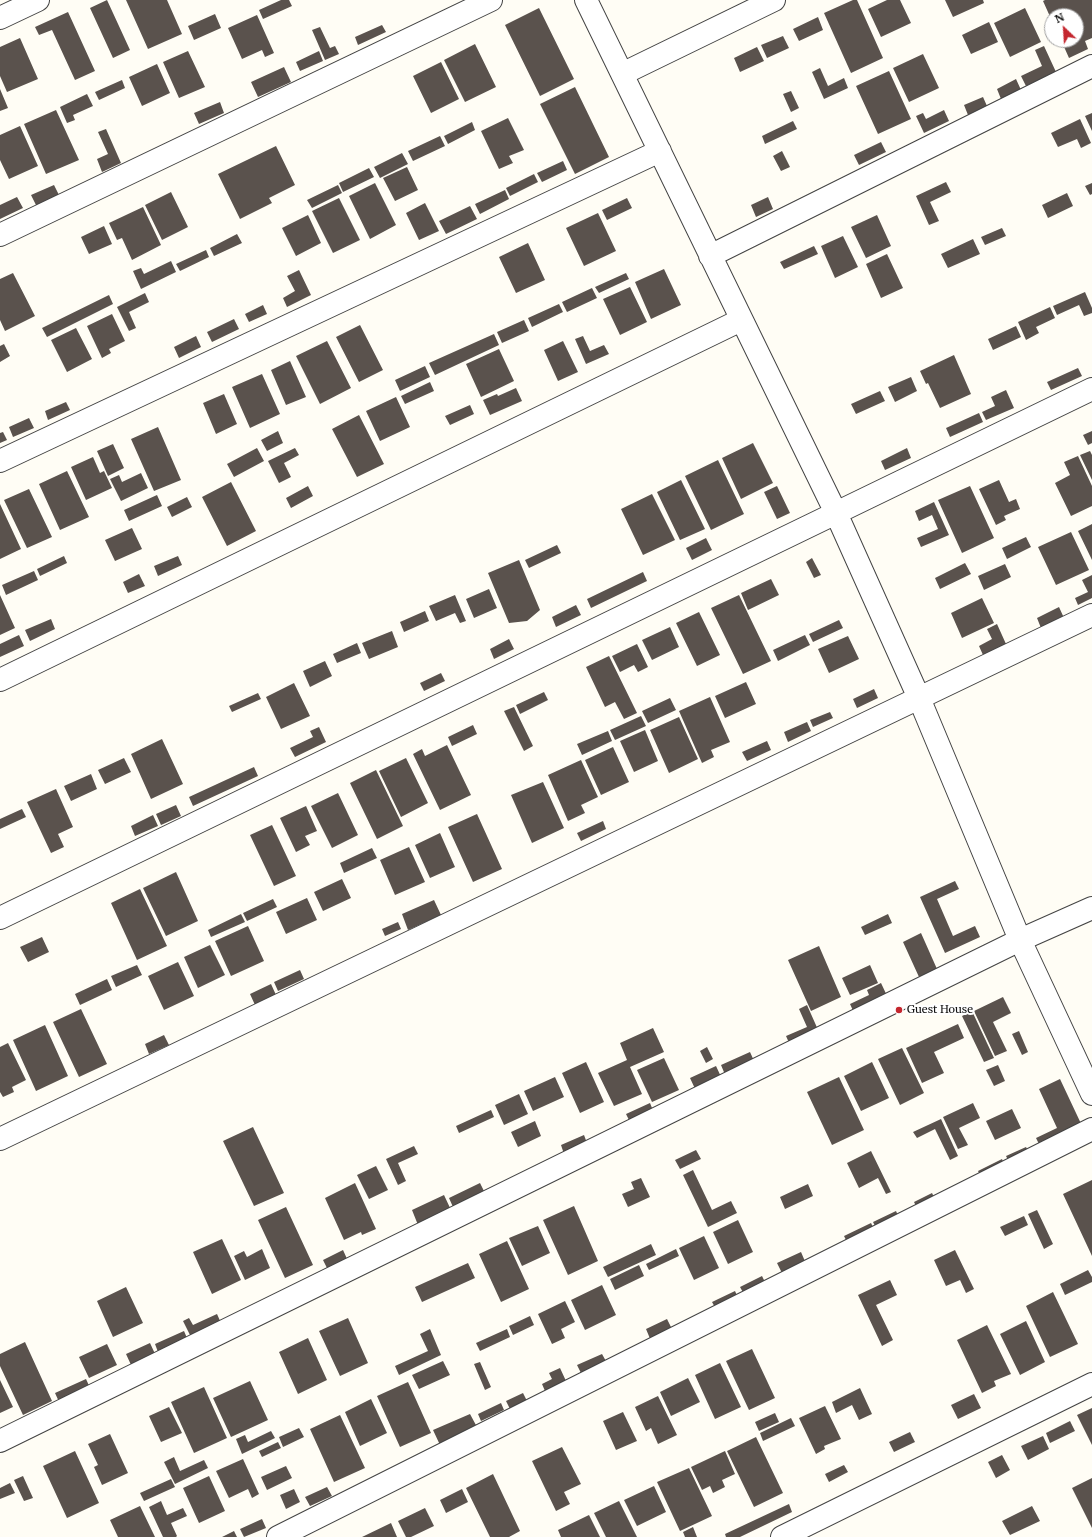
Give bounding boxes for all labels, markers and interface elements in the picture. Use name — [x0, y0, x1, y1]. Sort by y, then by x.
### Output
north arrow — [1044, 8, 1084, 48]
text: N — [1052, 10, 1066, 26]
place label: Guest House — [907, 1003, 973, 1017]
marker: Guest House — [894, 1005, 904, 1015]

